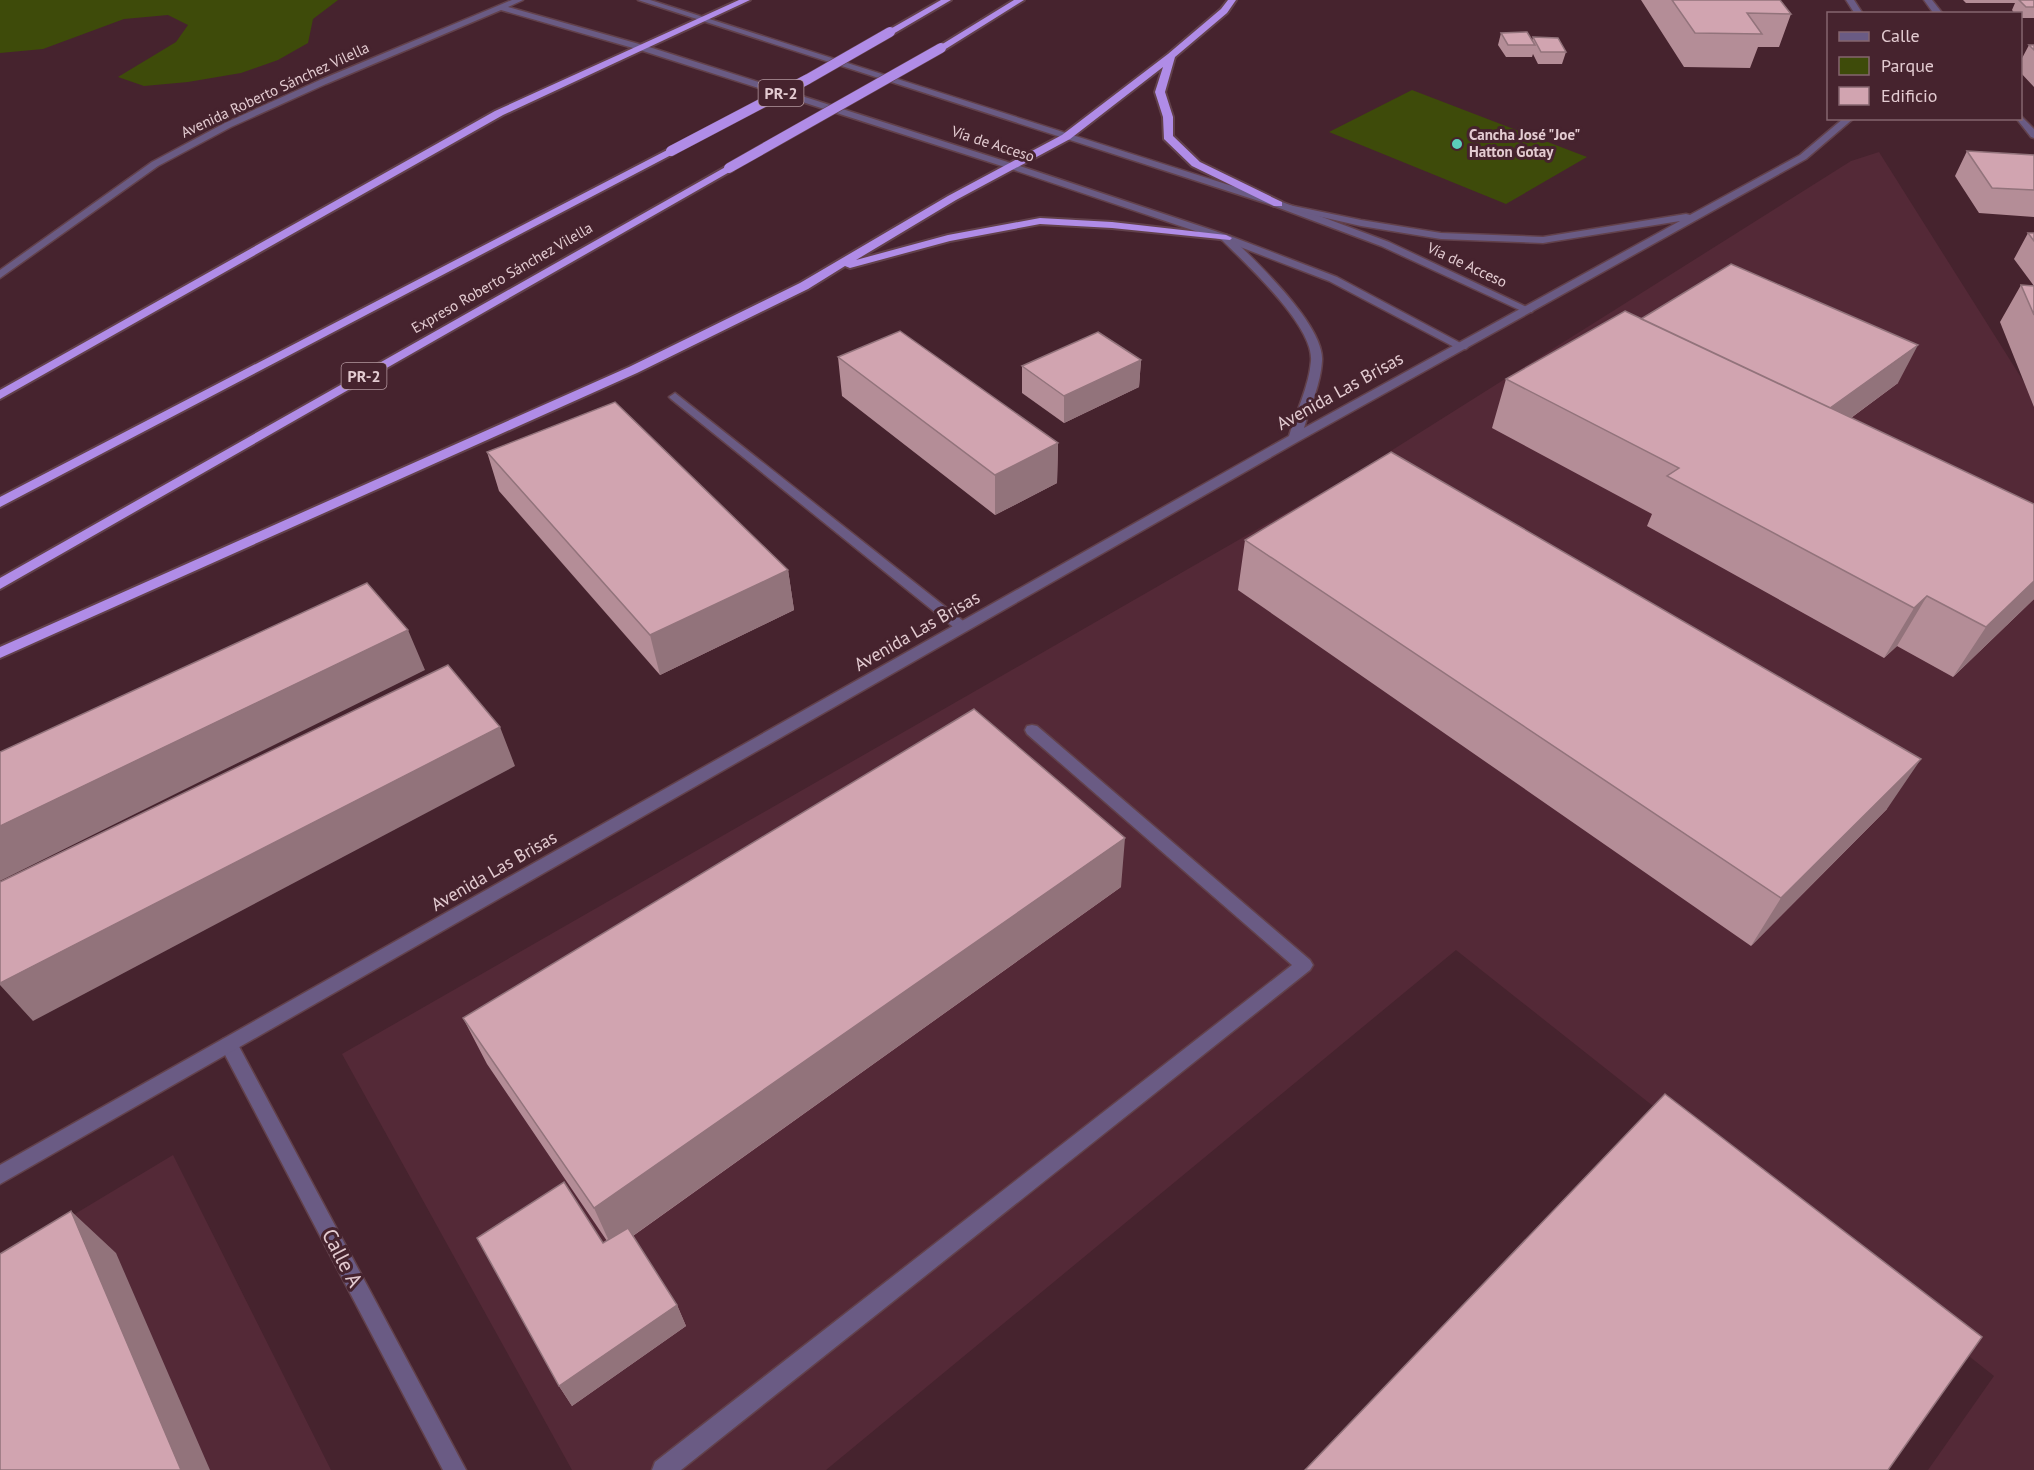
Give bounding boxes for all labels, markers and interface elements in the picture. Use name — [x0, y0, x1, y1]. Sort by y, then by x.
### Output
legend — [1827, 12, 2022, 120]
text: Calle — [1881, 24, 1920, 47]
street label: Avenida Roberto Sánchez Vilella — [178, 37, 372, 142]
text: Parque — [1881, 54, 1934, 77]
road number: PR-2 — [758, 80, 804, 106]
text: Edificio — [1881, 84, 1937, 107]
street label: Vía de Acceso — [948, 121, 1037, 166]
place label: Cancha José "Joe" Hatton Gotay — [1469, 125, 1580, 161]
marker: Cancha José "Joe" Hatton Gotay — [1450, 137, 1464, 151]
street label: Expreso Roberto Sánchez Vilella — [408, 218, 596, 337]
street label: Vía de Acceso — [1423, 237, 1510, 291]
street label: Avenida Las Brisas — [1272, 346, 1407, 435]
road number: PR-2 — [342, 363, 386, 389]
street label: Avenida Las Brisas — [850, 585, 984, 676]
street label: Avenida Las Brisas — [427, 825, 561, 916]
street label: Calle A — [316, 1224, 369, 1292]

